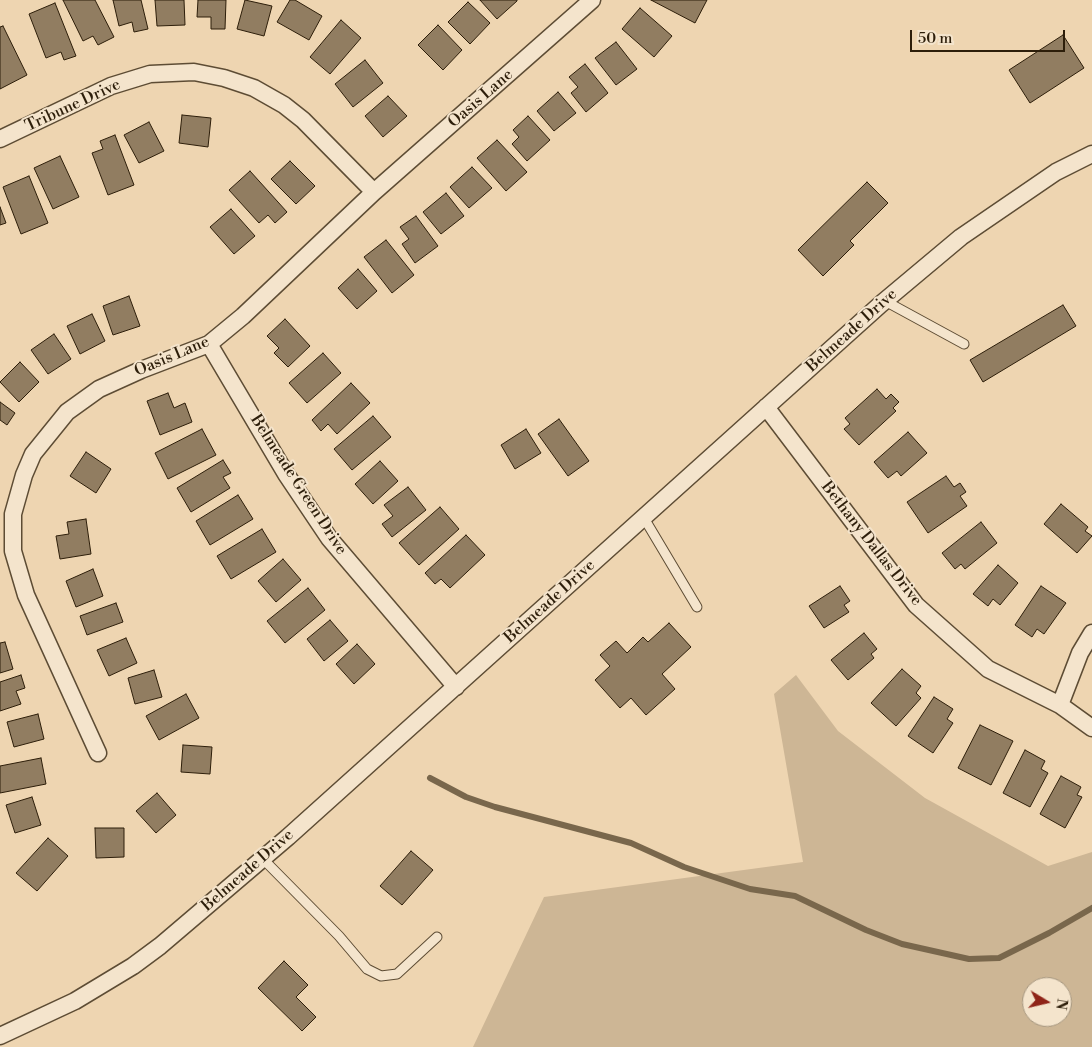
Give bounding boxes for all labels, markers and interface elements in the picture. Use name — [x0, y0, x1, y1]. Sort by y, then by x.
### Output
scale bar — [912, 20, 1067, 52]
text: 50 m — [918, 29, 952, 48]
street label: Oasis Lane — [445, 66, 517, 132]
street label: Tribune Drive — [22, 76, 124, 136]
street label: Belmeade Drive — [803, 285, 901, 377]
street label: Oasis Lane — [132, 333, 212, 381]
street label: Belmeade Green Drive — [246, 411, 350, 559]
street label: Bethany Dallas Drive — [817, 478, 925, 610]
street label: Belmeade Drive — [501, 556, 599, 648]
street label: Belmeade Drive — [198, 826, 298, 916]
north arrow — [1022, 977, 1072, 1027]
text: N — [1051, 997, 1071, 1011]

